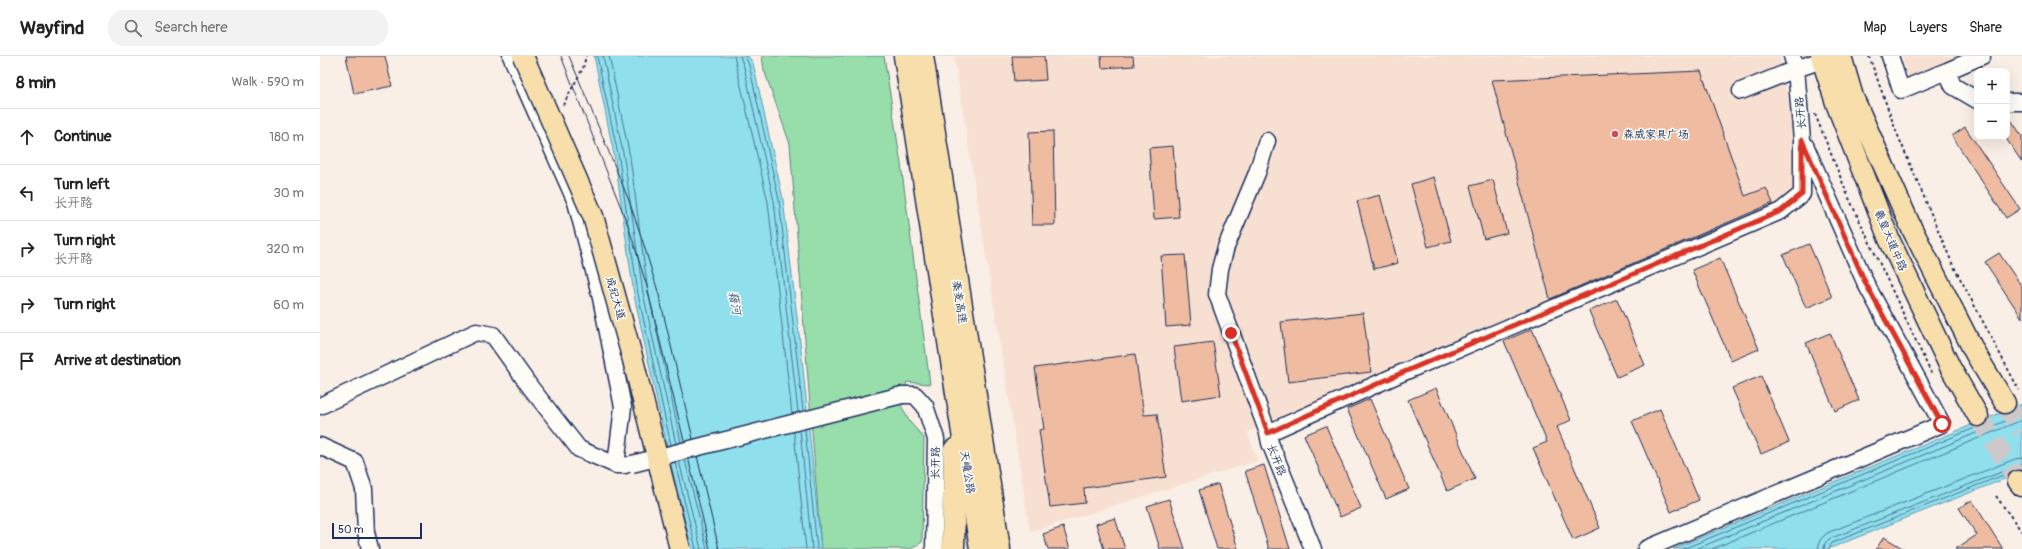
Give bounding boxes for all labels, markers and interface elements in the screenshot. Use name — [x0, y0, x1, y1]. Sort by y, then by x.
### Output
search box — [108, 10, 388, 46]
text: Wayfind — [20, 16, 84, 40]
icon: search — [122, 17, 144, 39]
text: Search here — [154, 18, 228, 37]
text: Map — [1864, 19, 1887, 36]
text: Layers — [1909, 19, 1947, 36]
text: Share — [1969, 19, 2002, 36]
map controls — [1974, 68, 2010, 140]
button: + — [1974, 68, 2010, 104]
text: 8 min — [16, 72, 56, 93]
text: Walk · 590 m — [232, 74, 304, 90]
street label: 长开路 — [1793, 96, 1808, 130]
button: − — [1974, 104, 2010, 140]
icon: ahead — [16, 126, 38, 148]
text: Continue — [54, 127, 112, 146]
place label: 森威家具广场 — [1623, 128, 1689, 141]
text: 180 m — [269, 129, 304, 145]
marker: 森威家具广场 — [1610, 129, 1620, 139]
text: Turn left — [54, 175, 110, 194]
icon: left — [16, 182, 38, 204]
text: 30 m — [274, 185, 304, 201]
text: 长开路 — [54, 195, 93, 211]
street label: 羲皇大道中路 — [1872, 207, 1909, 273]
text: Turn right — [54, 231, 115, 250]
icon: right — [16, 238, 38, 260]
text: 320 m — [266, 241, 304, 257]
text: 长开路 — [54, 251, 93, 267]
street label: 成纪大道 — [603, 275, 628, 321]
street label: 秦麦高速 — [950, 279, 969, 325]
water label: 藉河 — [725, 290, 745, 318]
icon: right — [16, 294, 38, 316]
text: Turn right — [54, 295, 115, 314]
text: 60 m — [273, 297, 304, 313]
route end — [1222, 324, 1240, 342]
icon: arrive — [16, 350, 38, 372]
text: Arrive at destination — [54, 351, 181, 370]
route start — [1933, 415, 1951, 433]
street label: 长开路 — [1265, 442, 1289, 478]
street label: 长开路 — [929, 446, 942, 480]
street label: 天巉公路 — [958, 449, 977, 495]
scale bar — [332, 521, 422, 540]
text: 50 m — [338, 523, 364, 536]

